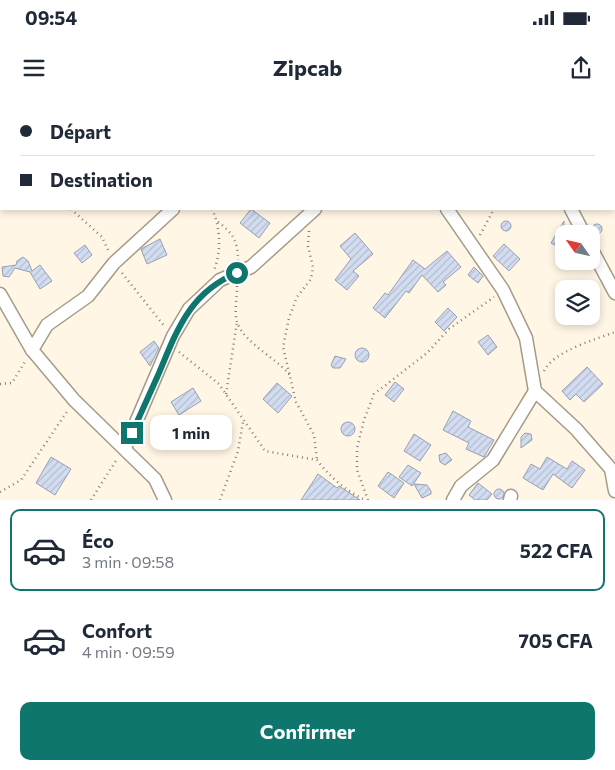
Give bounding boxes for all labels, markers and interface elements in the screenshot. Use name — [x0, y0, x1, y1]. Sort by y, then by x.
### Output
text: 09:54 — [25, 6, 77, 29]
icon: menu — [20, 54, 48, 82]
text: Zipcab — [273, 54, 342, 81]
icon: share — [567, 54, 595, 82]
text: Départ — [50, 120, 111, 143]
text: Destination — [50, 168, 153, 191]
north arrow — [555, 225, 600, 270]
map controls — [555, 225, 600, 325]
route start — [226, 262, 248, 284]
button: layers — [555, 280, 600, 325]
callout: 1 min — [150, 416, 232, 450]
route end — [121, 422, 143, 444]
text: 1 min — [172, 423, 210, 442]
icon: car — [22, 528, 67, 573]
text: Éco — [82, 529, 114, 552]
text: 522 CFA — [520, 539, 593, 562]
text: 3 min · 09:58 — [82, 552, 174, 571]
icon: car — [22, 618, 67, 663]
text: Confort — [82, 619, 152, 642]
text: 705 CFA — [519, 629, 593, 652]
text: 4 min · 09:59 — [82, 642, 175, 661]
button: Confirmer — [20, 702, 595, 760]

